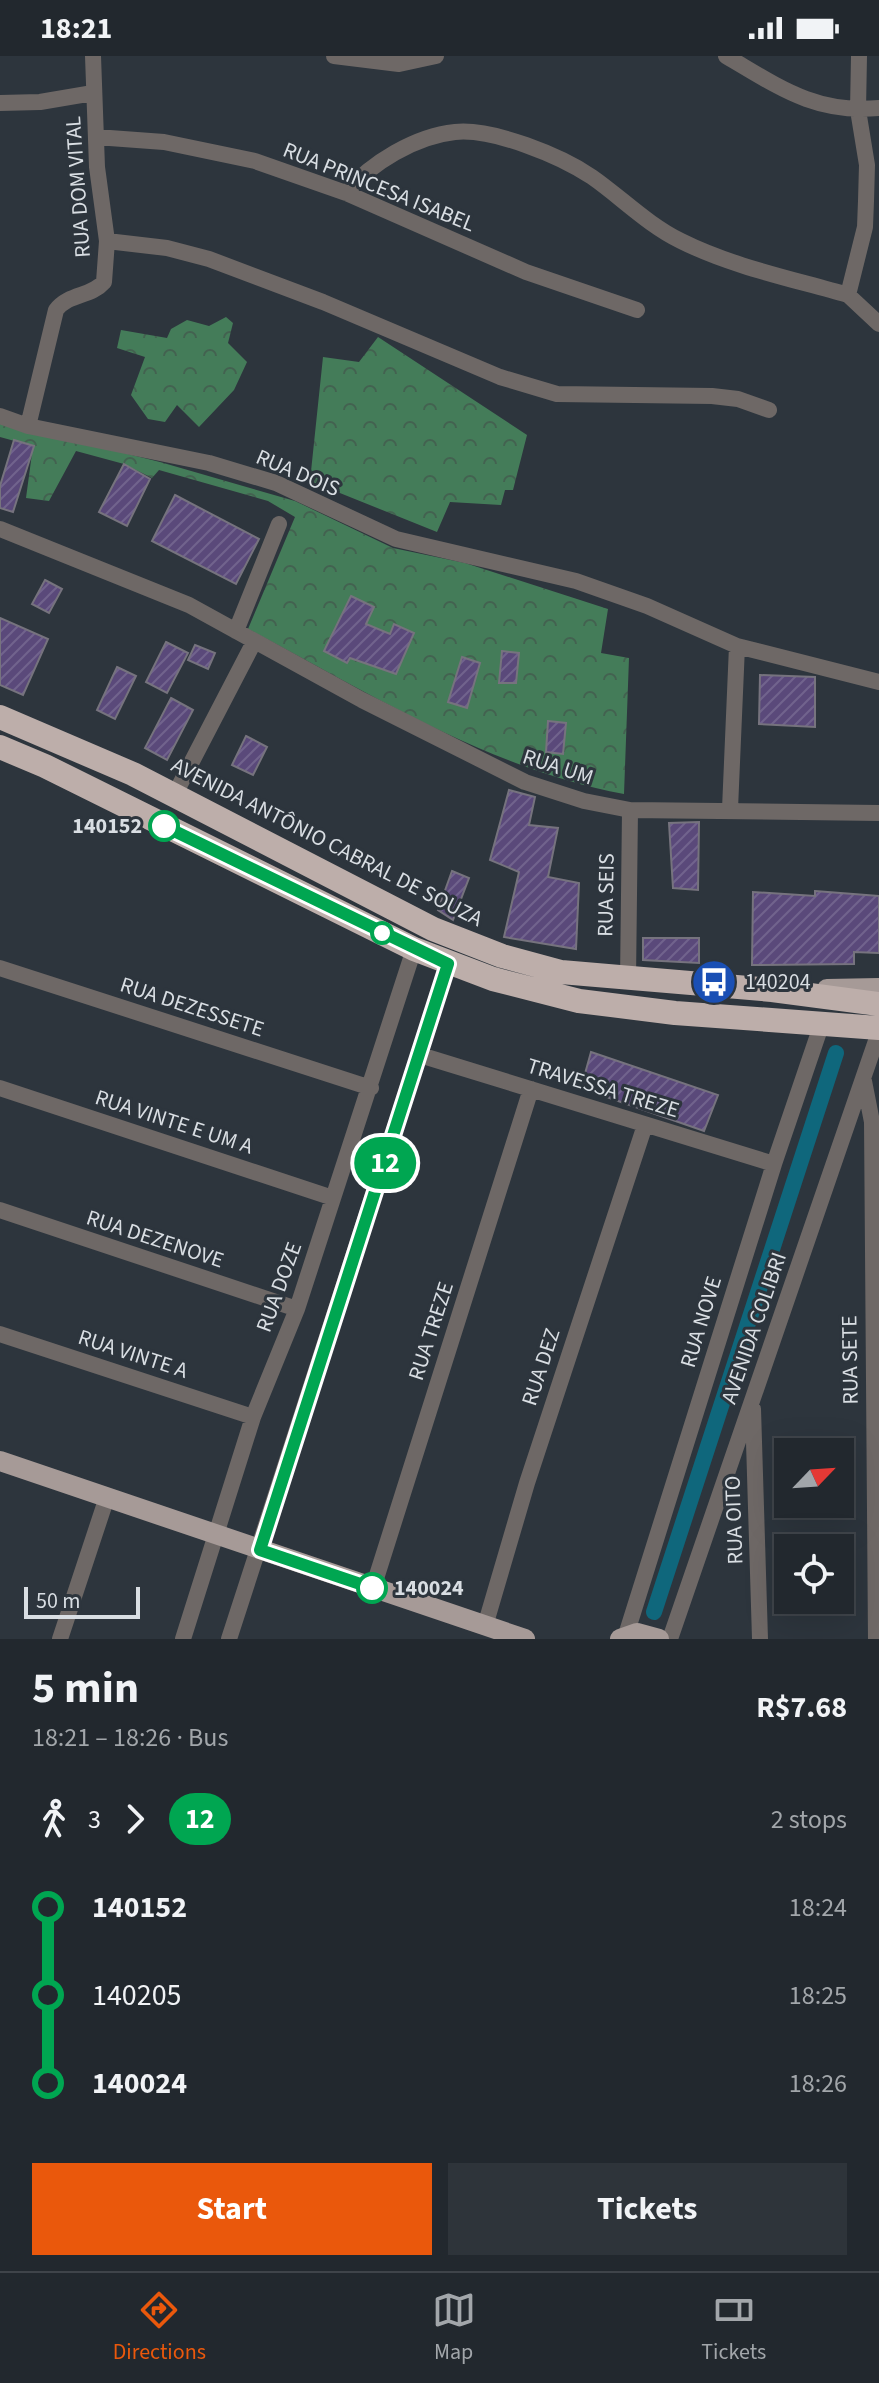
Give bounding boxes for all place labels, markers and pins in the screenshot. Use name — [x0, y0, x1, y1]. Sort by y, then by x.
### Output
place label: 140152 — [72, 810, 142, 842]
marker: 140152 — [149, 811, 179, 841]
unlabelled marker — [371, 922, 393, 944]
bus stop icon: 140204 — [690, 958, 738, 1006]
place label: 140204 — [745, 966, 811, 998]
place label: 140024 — [394, 1572, 464, 1604]
marker: 140024 — [357, 1573, 387, 1603]

